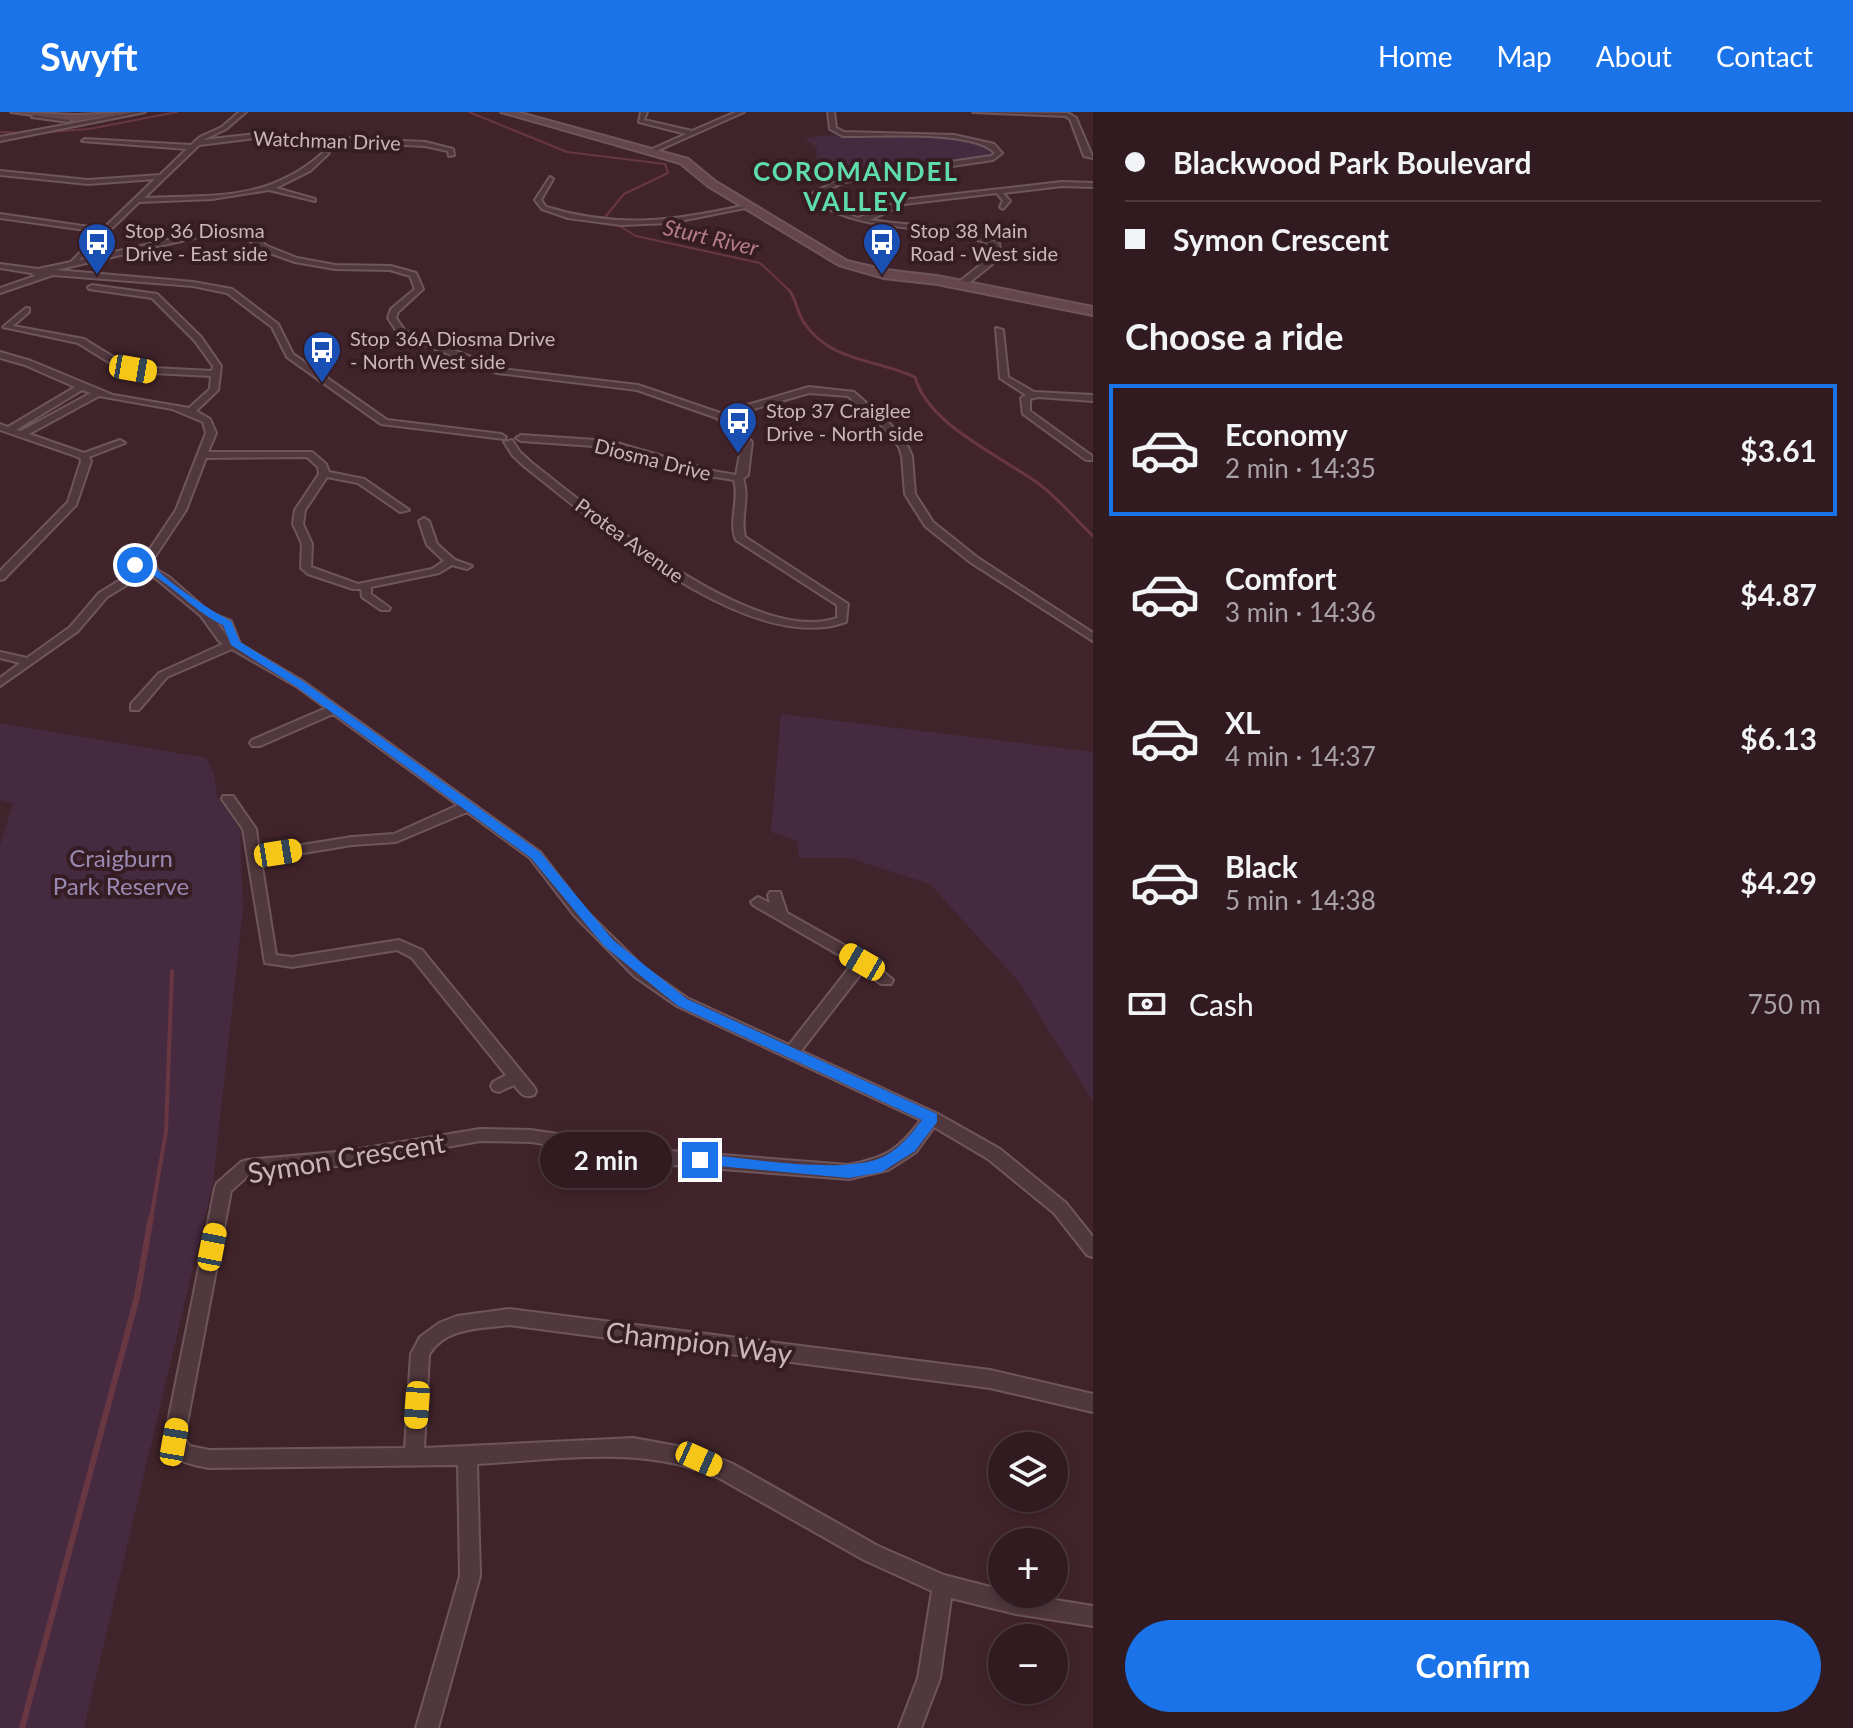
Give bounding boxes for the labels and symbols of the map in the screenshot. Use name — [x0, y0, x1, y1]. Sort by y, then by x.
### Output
street label: Watchman Drive — [253, 125, 401, 155]
district label: COROMANDEL VALLEY — [753, 155, 959, 217]
water label: Sturt River — [661, 213, 762, 261]
place label: Stop 36 Diosma Drive - East side — [125, 218, 268, 265]
place label: Stop 38 Main Road - West side — [910, 218, 1058, 265]
bus stop icon: Stop 36 Diosma Drive - East side — [76, 221, 118, 276]
bus stop icon: Stop 38 Main Road - West side — [861, 221, 903, 276]
place label: Stop 36A Diosma Drive - North West side — [350, 326, 555, 373]
bus stop icon: Stop 36A Diosma Drive - North West side — [301, 329, 343, 384]
car — [107, 353, 159, 385]
place label: Stop 37 Craiglee Drive - North side — [766, 398, 924, 445]
bus stop icon: Stop 37 Craiglee Drive - North side — [717, 400, 759, 455]
street label: Diosma Drive — [592, 433, 714, 485]
street label: Protea Avenue — [571, 493, 689, 587]
route start — [117, 547, 153, 583]
car — [252, 837, 304, 869]
park label: Craigburn Park Reserve — [53, 843, 189, 900]
car — [835, 940, 889, 984]
street label: Symon Crescent — [245, 1125, 447, 1189]
callout: 2 min — [540, 1132, 672, 1188]
route end — [682, 1142, 718, 1178]
car — [196, 1221, 228, 1273]
street label: Champion Way — [604, 1314, 795, 1370]
car — [403, 1380, 431, 1430]
car — [158, 1416, 190, 1468]
car — [672, 1438, 726, 1480]

